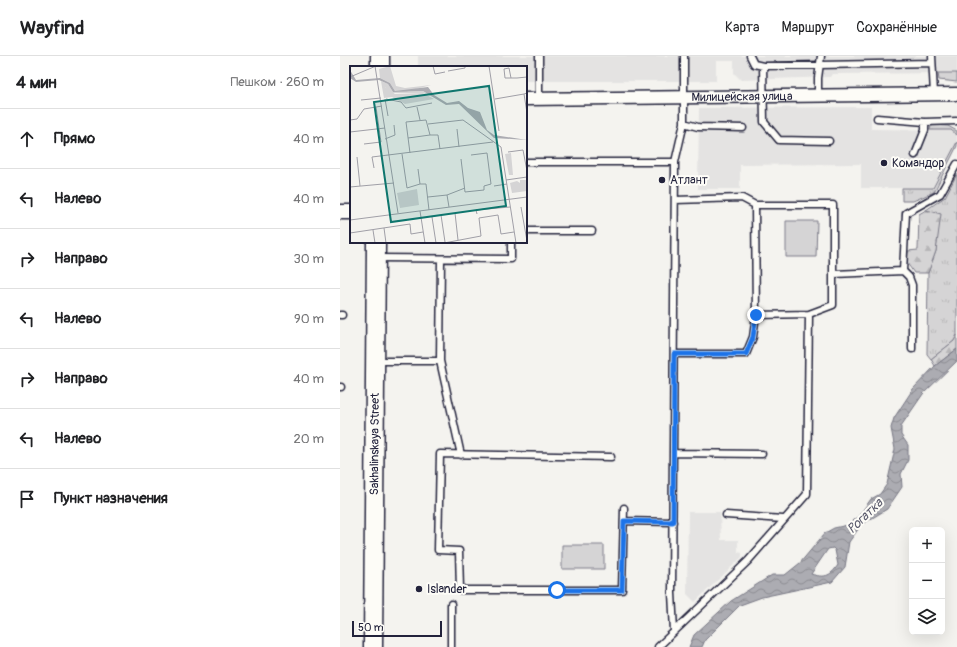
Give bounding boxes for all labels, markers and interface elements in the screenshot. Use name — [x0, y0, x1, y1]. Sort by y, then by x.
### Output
text: Wayfind — [20, 16, 84, 40]
text: Карта — [725, 19, 760, 36]
text: Маршрут — [782, 19, 834, 36]
text: Сохранённые — [856, 19, 937, 36]
inset map — [350, 66, 527, 243]
text: 4 мин — [16, 72, 57, 93]
text: Пешком · 260 m — [230, 74, 324, 90]
street label: Милицейская улица — [691, 88, 793, 105]
icon: ahead — [16, 128, 38, 150]
text: Прямо — [54, 129, 95, 148]
text: 40 m — [293, 131, 324, 147]
place label: Командор — [892, 156, 944, 171]
marker: Командор — [879, 158, 889, 168]
place label: Атлант — [670, 173, 708, 188]
marker: Атлант — [657, 175, 667, 185]
icon: left — [16, 188, 38, 210]
text: Налево — [54, 189, 101, 208]
text: 40 m — [293, 191, 324, 207]
icon: right — [16, 248, 38, 270]
text: Направо — [54, 249, 108, 268]
text: 30 m — [294, 251, 324, 267]
route end — [747, 306, 765, 324]
icon: left — [16, 308, 38, 330]
text: Налево — [54, 309, 101, 328]
text: 90 m — [294, 311, 324, 327]
icon: right — [16, 368, 38, 390]
text: Направо — [54, 369, 108, 388]
text: 40 m — [293, 371, 324, 387]
street label: Sakhalinskaya Street — [367, 393, 382, 495]
icon: left — [16, 428, 38, 450]
text: Налево — [54, 429, 101, 448]
text: 20 m — [293, 431, 324, 447]
icon: arrive — [16, 488, 38, 510]
text: Пункт назначения — [54, 489, 168, 508]
water label: Рогатка — [844, 495, 887, 537]
map controls — [909, 527, 945, 635]
button: + — [909, 527, 945, 563]
button: − — [909, 563, 945, 599]
route start — [548, 581, 566, 599]
place label: Islander — [427, 582, 468, 597]
marker: Islander — [414, 584, 424, 594]
button: layers — [909, 599, 945, 635]
scale bar — [352, 619, 442, 638]
text: 50 m — [358, 621, 384, 634]

